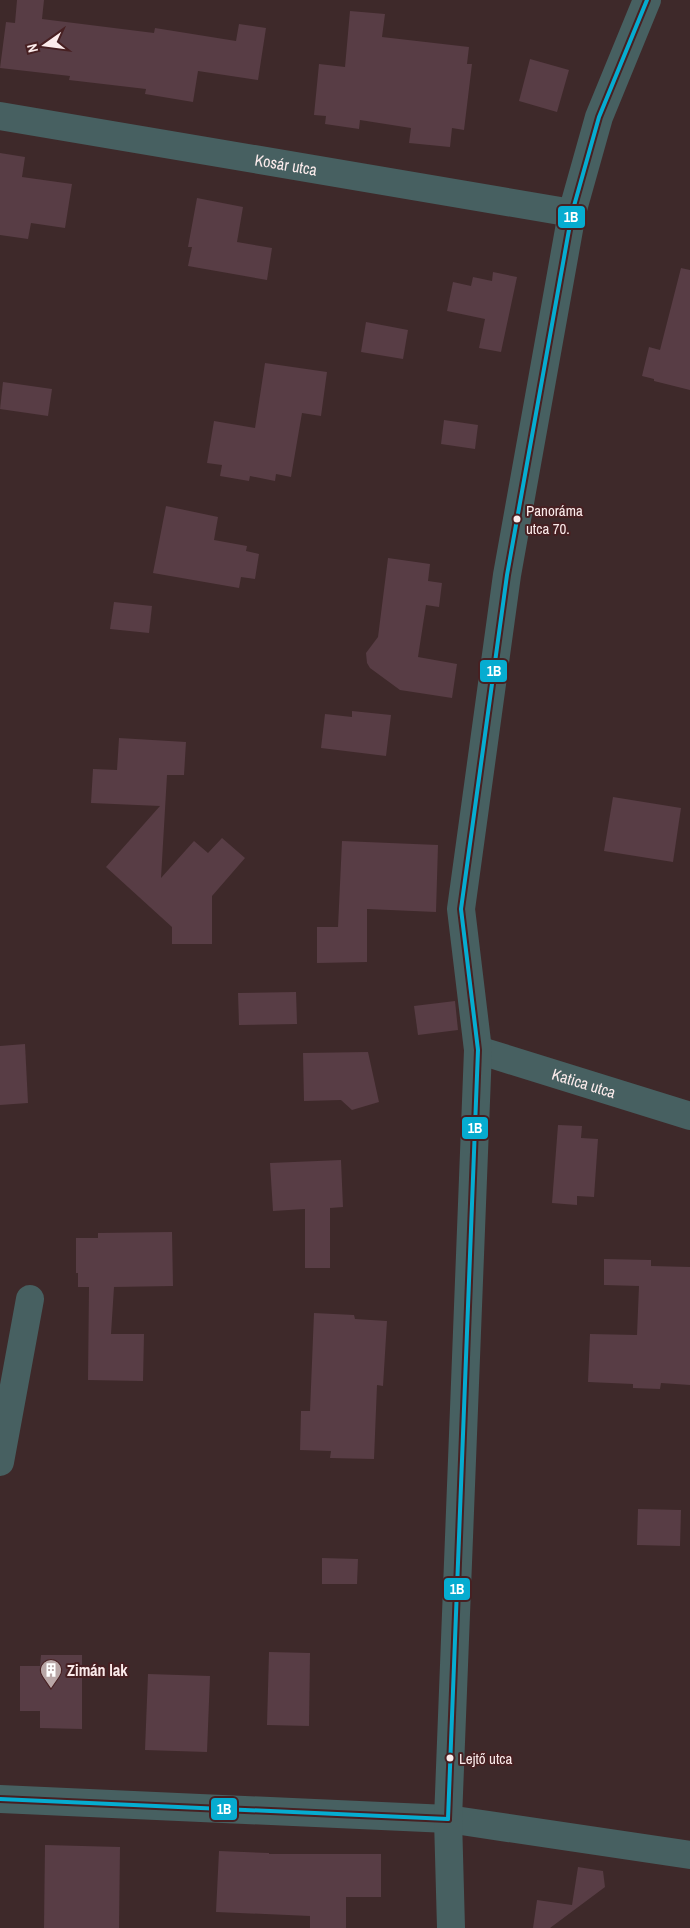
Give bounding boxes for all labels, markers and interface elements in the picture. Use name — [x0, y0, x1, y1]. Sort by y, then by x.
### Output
north arrow — [20, 20, 70, 70]
text: N — [23, 42, 42, 54]
street label: Kosár utca — [253, 148, 319, 181]
line badge: 1B — [557, 205, 586, 229]
text: 1B — [564, 208, 578, 226]
place label: Panoráma utca 70. — [526, 500, 583, 539]
marker: Panoráma utca 70. — [512, 514, 522, 524]
line badge: 1B — [479, 659, 508, 683]
text: 1B — [487, 662, 501, 680]
street label: Katica utca — [549, 1063, 619, 1103]
line badge: 1B — [461, 1116, 489, 1140]
text: 1B — [468, 1119, 482, 1137]
line badge: 1B — [443, 1577, 471, 1601]
text: 1B — [450, 1580, 464, 1598]
building icon: Zimán lak — [39, 1658, 63, 1689]
place label: Zimán lak — [67, 1659, 128, 1681]
place label: Lejtő utca — [459, 1748, 513, 1769]
marker: Lejtő utca — [445, 1753, 455, 1763]
line badge: 1B — [210, 1797, 238, 1821]
text: 1B — [217, 1800, 231, 1818]

